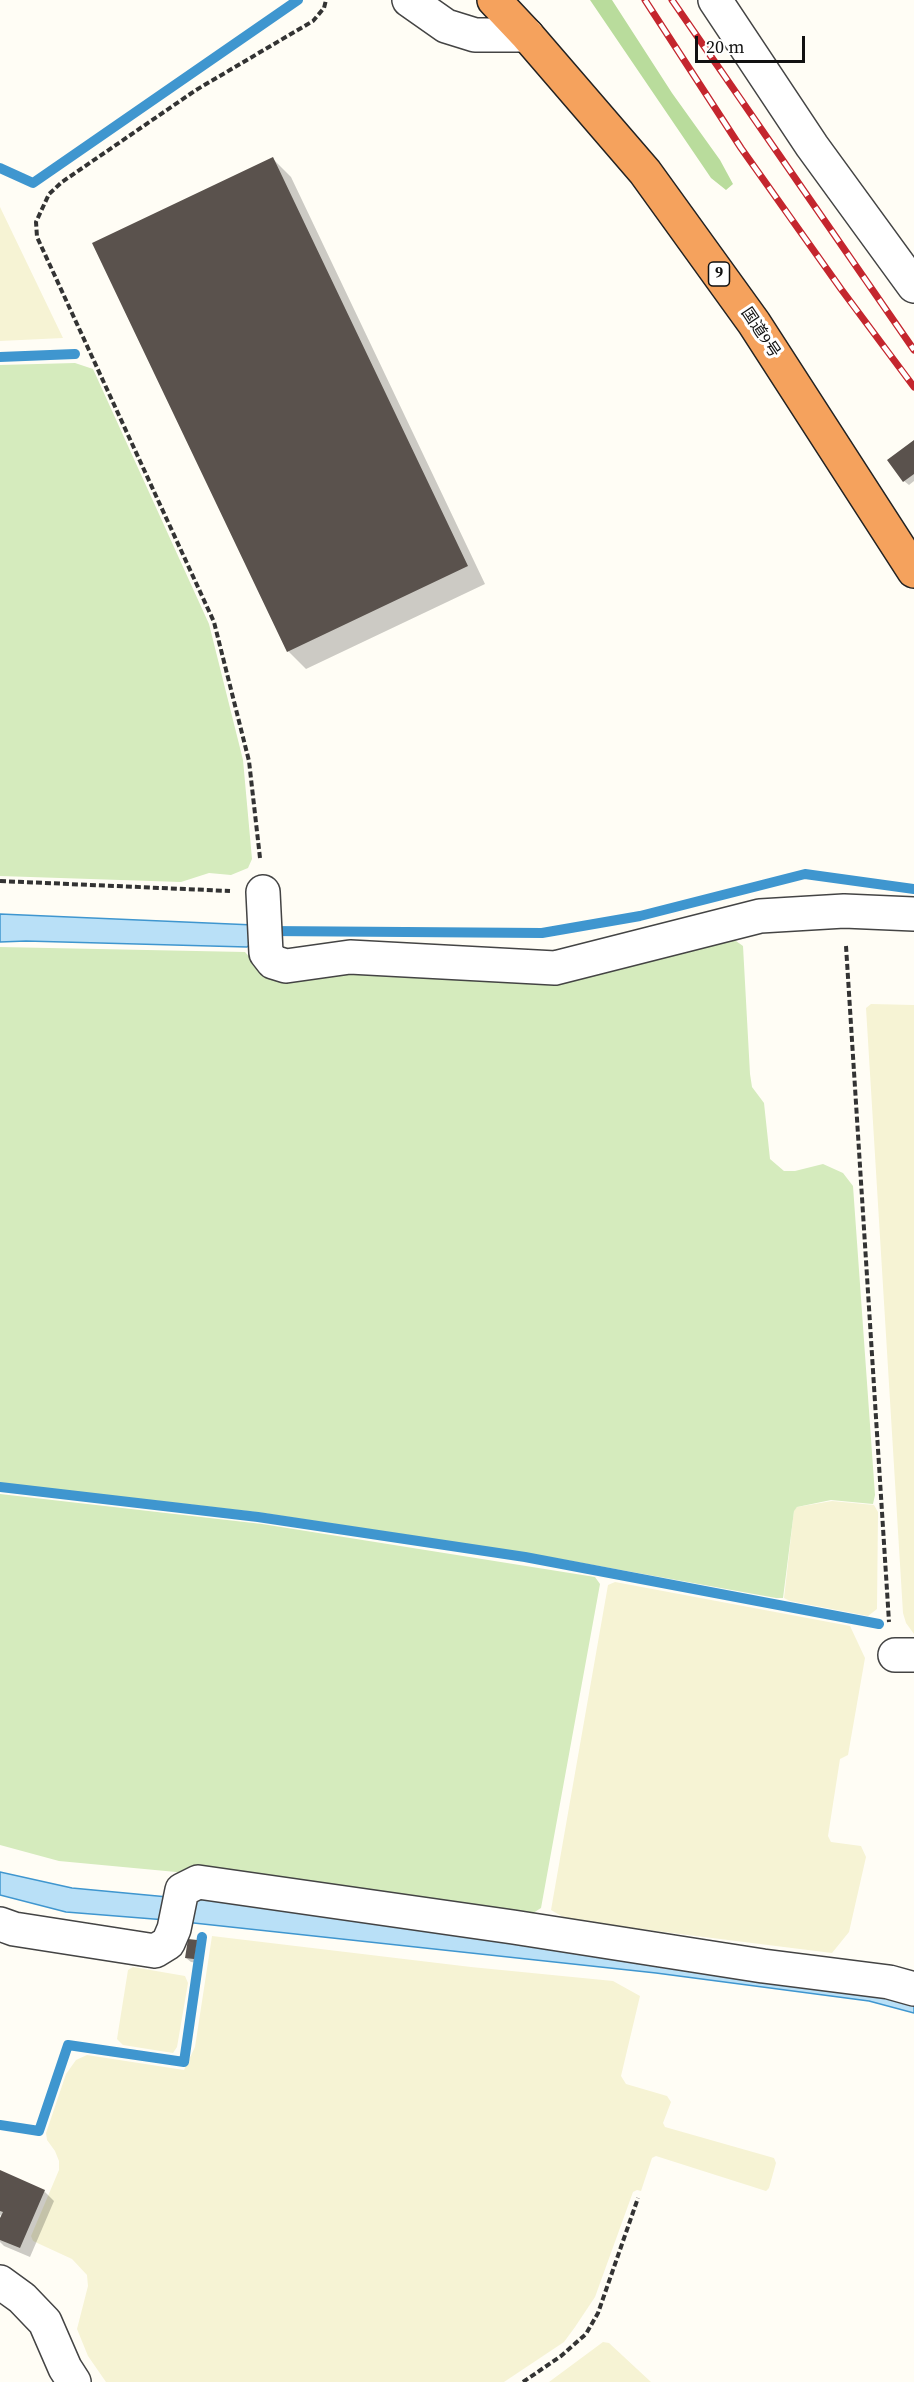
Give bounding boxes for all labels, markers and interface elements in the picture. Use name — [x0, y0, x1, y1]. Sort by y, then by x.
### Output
scale bar — [698, 24, 808, 62]
text: 20 m — [706, 34, 744, 59]
road number: 9 — [708, 262, 730, 286]
street label: 国道9号 — [736, 304, 784, 362]

